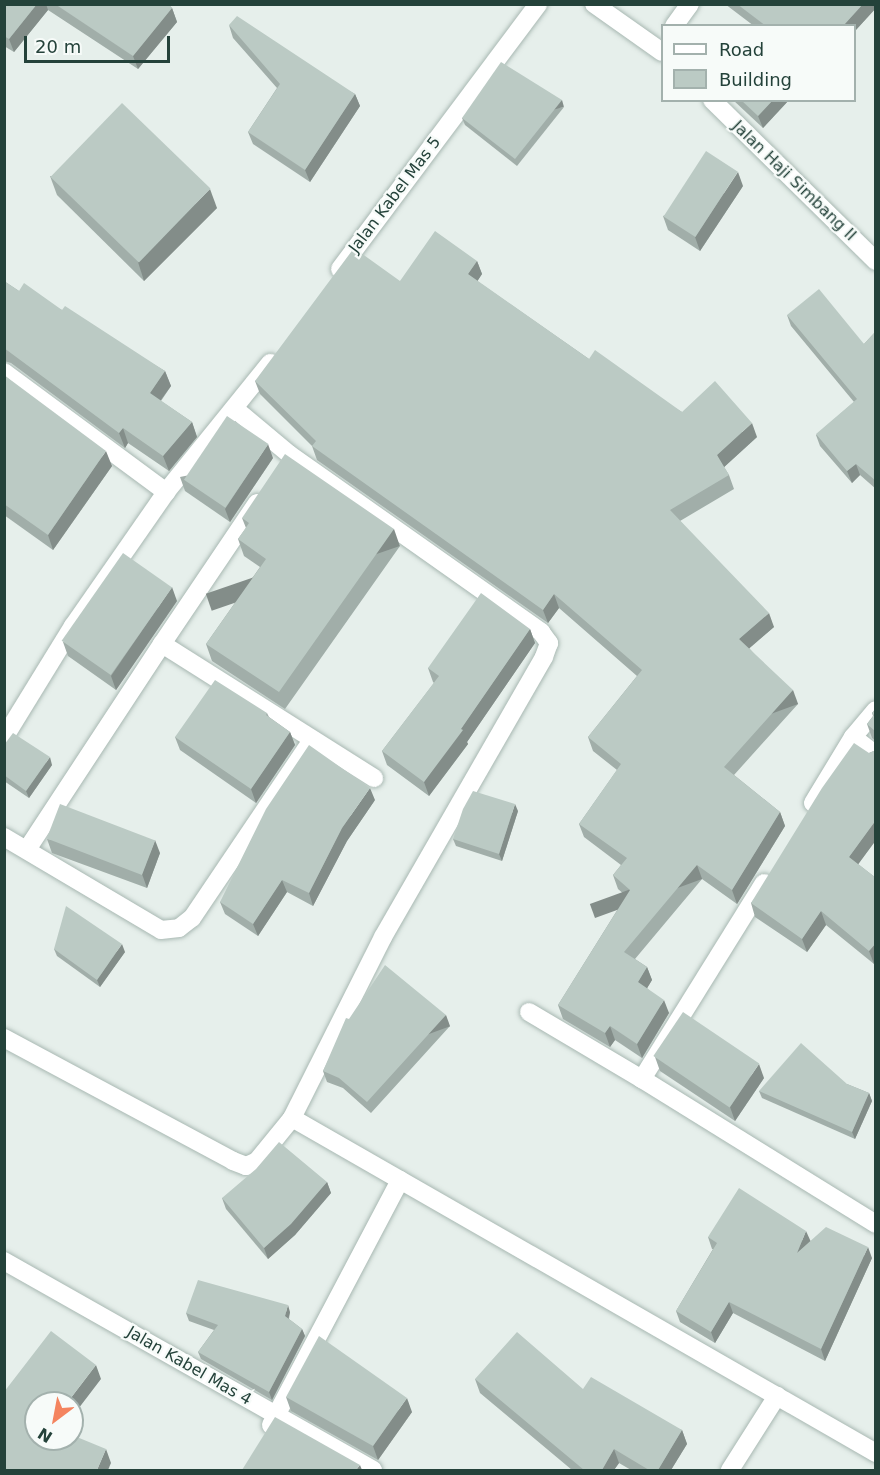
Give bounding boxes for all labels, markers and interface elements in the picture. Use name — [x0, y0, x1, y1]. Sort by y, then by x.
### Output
scale bar — [27, 24, 172, 62]
legend — [661, 24, 856, 102]
text: 20 m — [35, 36, 81, 57]
text: Road — [719, 39, 764, 60]
text: Building — [719, 69, 792, 90]
street label: Jalan Haji Simbang II — [728, 117, 860, 245]
street label: Jalan Kabel Mas 5 — [345, 133, 445, 257]
street label: Jalan Kabel Mas 4 — [123, 1322, 255, 1410]
north arrow — [24, 1391, 84, 1451]
text: N — [35, 1423, 56, 1447]

